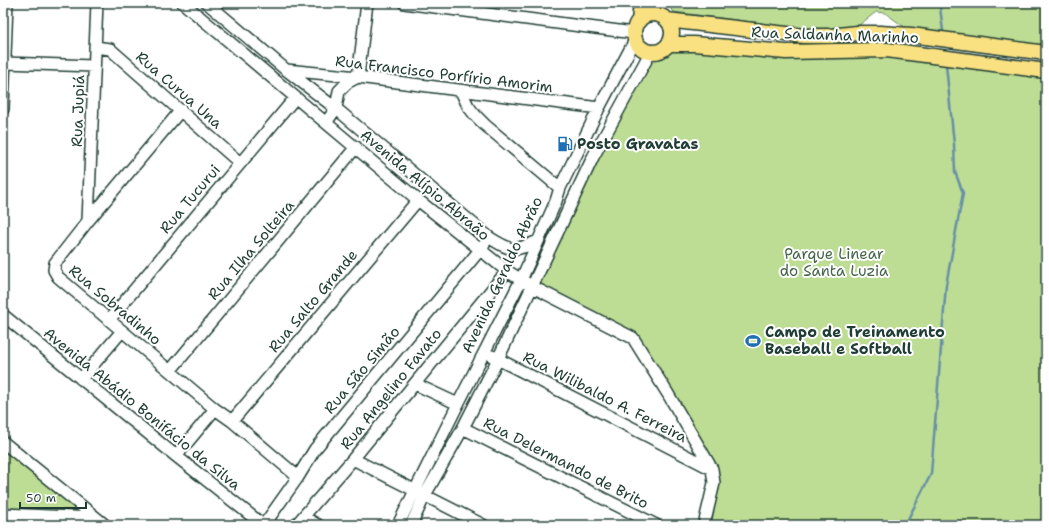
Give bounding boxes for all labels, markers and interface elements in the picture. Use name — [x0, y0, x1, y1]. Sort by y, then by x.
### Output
street label: Rua Saldanha Marinho — [751, 22, 919, 48]
street label: Rua Curua Una — [132, 47, 227, 134]
street label: Rua Francisco Porfírio Amorim — [334, 51, 554, 97]
street label: Rua Jupiá — [67, 74, 89, 147]
street label: Avenida Alípio Abraão — [356, 125, 494, 245]
place label: Posto Gravatas — [577, 134, 699, 154]
fuel station icon: Posto Gravatas — [556, 135, 574, 153]
street label: Rua Tucurui — [155, 160, 225, 238]
street label: Avenida Geraldo Abrão — [457, 193, 547, 357]
street label: Rua Ilha Solteira — [203, 195, 299, 304]
park label: Parque Linear do Santa Luzia — [780, 244, 889, 281]
street label: Rua Salto Grande — [264, 245, 362, 357]
street label: Rua Sobradinho — [65, 260, 165, 350]
street label: Rua São Simão — [320, 322, 404, 418]
place label: Campo de Treinamento Baseball e Softball — [765, 322, 945, 359]
street label: Avenida Abádio Bonifácio da Silva — [39, 323, 245, 495]
street label: Rua Angelino Favato — [336, 324, 446, 454]
sports icon: Campo de Treinamento Baseball e Softball — [744, 332, 762, 350]
street label: Rua Wilibaldo A. Ferreira — [520, 347, 691, 447]
street label: Rua Delermando de Brito — [480, 413, 652, 513]
scale bar — [20, 484, 86, 510]
text: 50 m — [26, 490, 56, 506]

